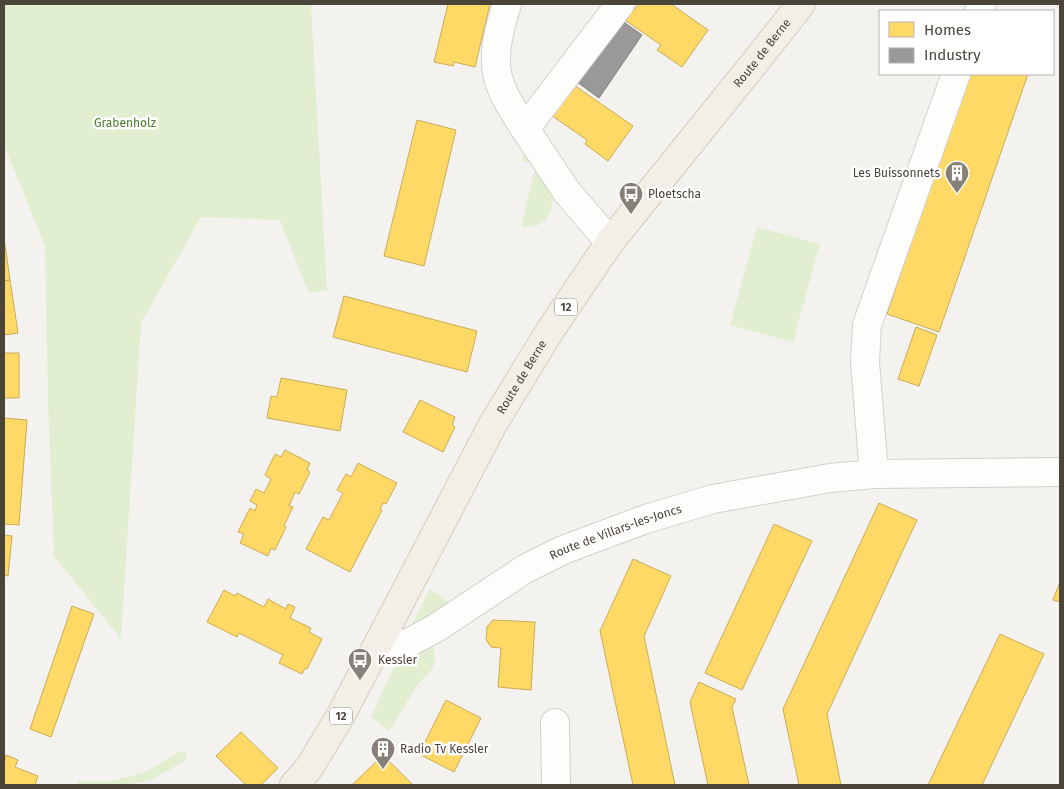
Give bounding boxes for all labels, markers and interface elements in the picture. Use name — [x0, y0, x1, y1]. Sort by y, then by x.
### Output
legend — [879, 10, 1054, 75]
street label: Route de Berne — [731, 16, 794, 90]
text: Homes — [924, 21, 971, 39]
text: Industry — [924, 46, 981, 64]
park label: Grabenholz — [94, 116, 156, 130]
building icon: Les Buissonnets — [944, 160, 970, 194]
place label: Les Buissonnets — [853, 166, 940, 180]
bus stop icon: Ploetscha — [618, 181, 644, 215]
place label: Ploetscha — [648, 187, 701, 201]
road number: 12 — [555, 298, 577, 316]
street label: Route de Berne — [494, 337, 550, 416]
street label: Route de Villars-les-Joncs — [547, 502, 684, 563]
bus stop icon: Kessler — [347, 647, 373, 681]
place label: Kessler — [378, 653, 418, 667]
road number: 12 — [330, 708, 352, 724]
building icon: Radio Tv Kessler — [370, 736, 396, 770]
place label: Radio Tv Kessler — [400, 742, 489, 756]

